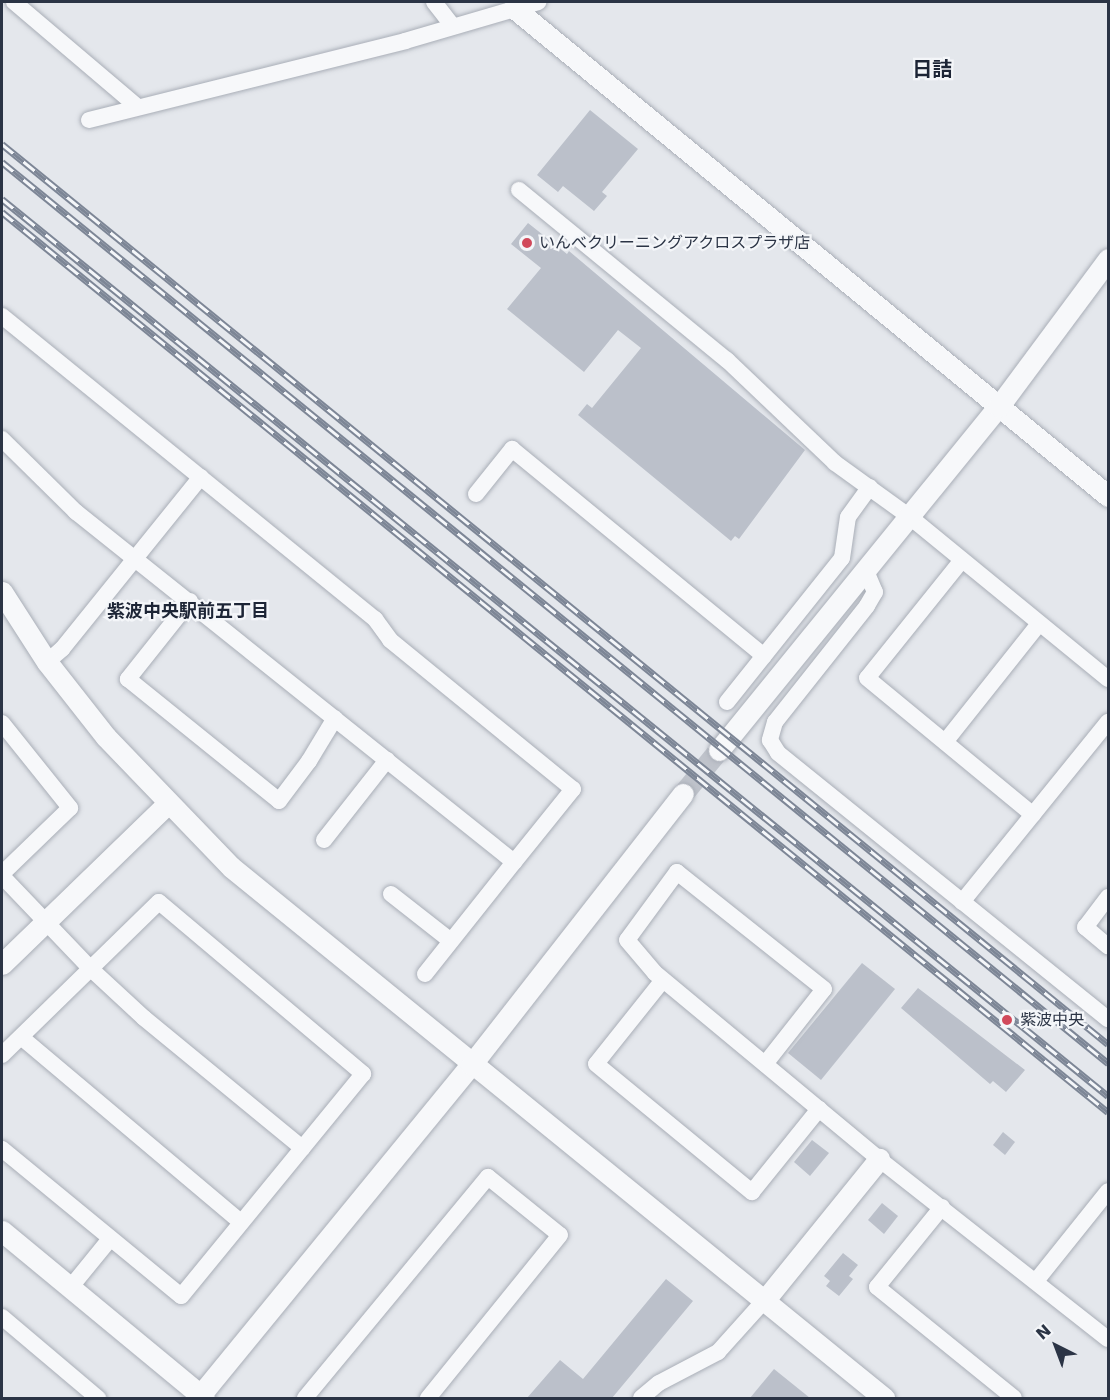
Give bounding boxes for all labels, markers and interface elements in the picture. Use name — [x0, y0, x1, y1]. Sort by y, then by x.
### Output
district label: 日詰 — [912, 57, 952, 81]
place label: いんべクリーニングアクロスプラザ店 — [539, 233, 811, 253]
marker: いんべクリーニングアクロスプラザ店 — [520, 236, 534, 250]
district label: 紫波中央駅前五丁目 — [107, 600, 269, 622]
place label: 紫波中央 — [1020, 1010, 1084, 1030]
marker: 紫波中央 — [998, 1011, 1016, 1029]
north arrow — [1026, 1316, 1086, 1376]
text: N — [1032, 1321, 1055, 1344]

